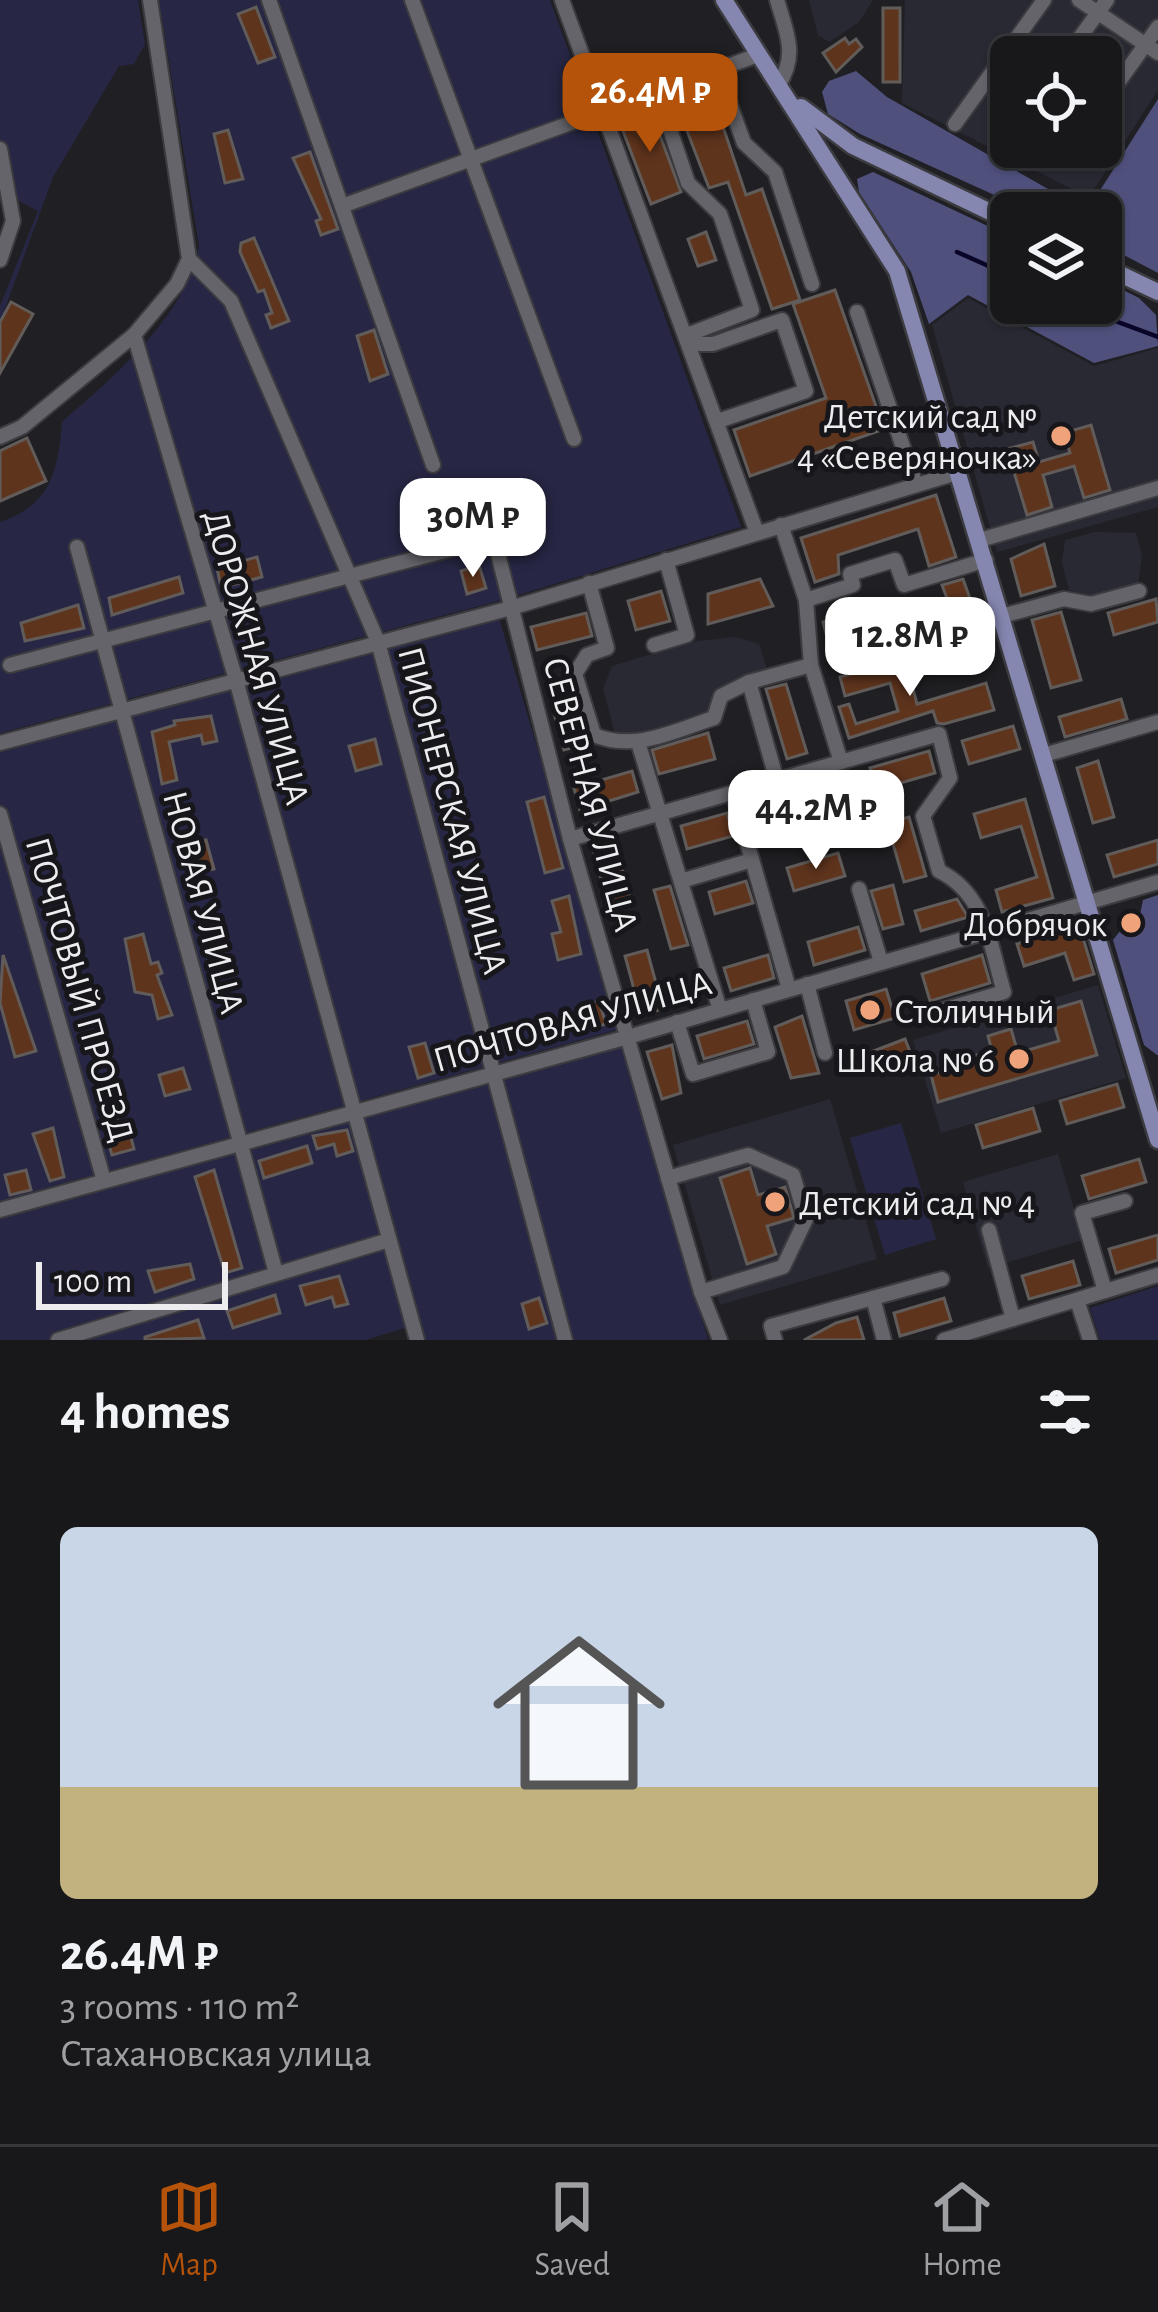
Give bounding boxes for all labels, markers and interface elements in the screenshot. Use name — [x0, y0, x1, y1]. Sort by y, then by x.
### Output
map controls — [990, 36, 1122, 324]
button: locate — [990, 36, 1122, 168]
pin: 26.4M ₽ — [539, 53, 761, 155]
text: 26.4M ₽ — [590, 72, 710, 111]
button: layers — [990, 192, 1122, 324]
place label: Детский сад № 4 «Северяночка» — [797, 399, 1037, 476]
marker: Детский сад № 4 «Северяночка» — [1048, 423, 1074, 449]
pin: 30M ₽ — [389, 478, 557, 580]
text: 30M ₽ — [427, 497, 519, 536]
street label: ДОРОЖНАЯ УЛИЦА — [197, 506, 315, 809]
pin: 12.8M ₽ — [799, 597, 1021, 699]
text: 12.8M ₽ — [852, 616, 968, 655]
street label: ПИОНЕРСКАЯ УЛИЦА — [391, 643, 513, 978]
street label: СЕВЕРНАЯ УЛИЦА — [536, 653, 644, 936]
pin: 44.2M ₽ — [705, 770, 927, 872]
street label: НОВАЯ УЛИЦА — [156, 787, 250, 1018]
text: 44.2M ₽ — [755, 789, 877, 828]
street label: ПОЧТОВЫЙ ПРОЕЗД — [18, 833, 141, 1146]
place label: Добрячок — [964, 907, 1107, 943]
marker: Добрячок — [1118, 910, 1144, 936]
street label: ПОЧТОВАЯ УЛИЦА — [429, 965, 716, 1079]
place label: Столичный — [894, 994, 1055, 1030]
marker: Столичный — [857, 997, 883, 1023]
place label: Школа № 6 — [835, 1043, 995, 1079]
marker: Школа № 6 — [1006, 1046, 1032, 1072]
place label: Детский сад № 4 — [799, 1186, 1035, 1222]
marker: Детский сад № 4 — [762, 1189, 788, 1215]
scale bar — [36, 1256, 228, 1309]
text: 100 m — [54, 1266, 132, 1299]
icon: filters — [1032, 1379, 1098, 1445]
text: 4 homes — [60, 1387, 230, 1438]
icon: home — [471, 1605, 687, 1821]
text: 26.4M ₽ — [60, 1928, 218, 1979]
text: 3 rooms · 110 m² — [60, 1988, 299, 2027]
text: Стахановская улица — [60, 2035, 372, 2074]
tab: Map — [156, 2174, 222, 2286]
tab: Saved — [535, 2174, 610, 2286]
tab: Home — [922, 2174, 1002, 2286]

